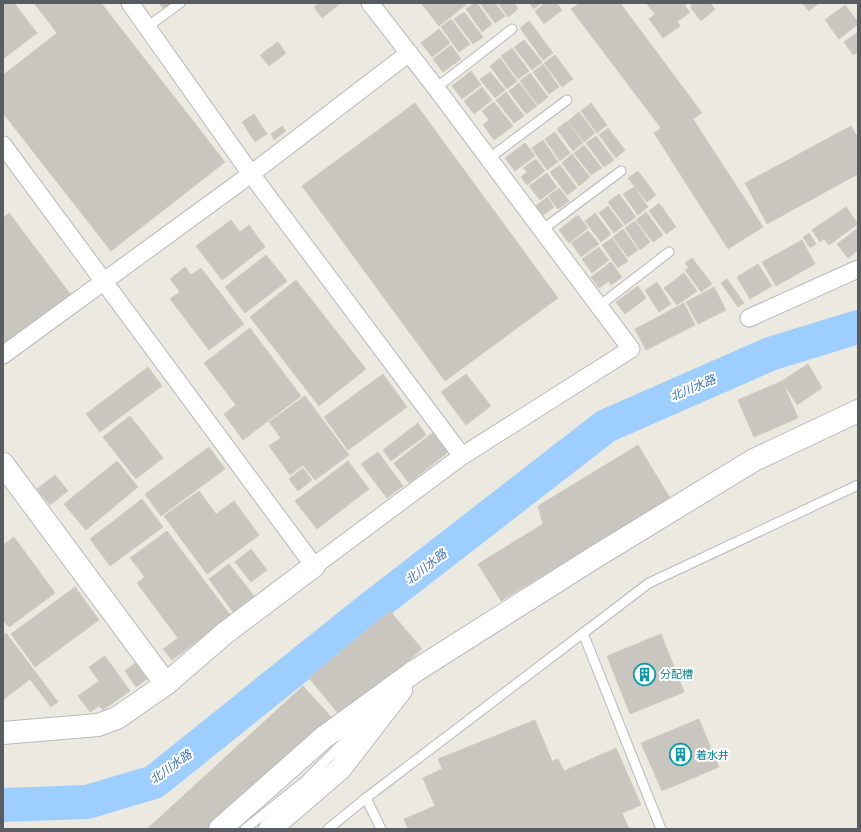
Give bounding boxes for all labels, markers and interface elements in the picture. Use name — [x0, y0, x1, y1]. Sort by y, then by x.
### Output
water label: 北川水路 — [668, 371, 719, 405]
water label: 北川水路 — [402, 545, 451, 588]
building icon: 分配槽 — [632, 661, 658, 687]
place label: 分配槽 — [660, 667, 693, 681]
building icon: 着水井 — [667, 742, 693, 768]
water label: 北川水路 — [147, 746, 196, 788]
place label: 着水井 — [696, 748, 729, 762]

